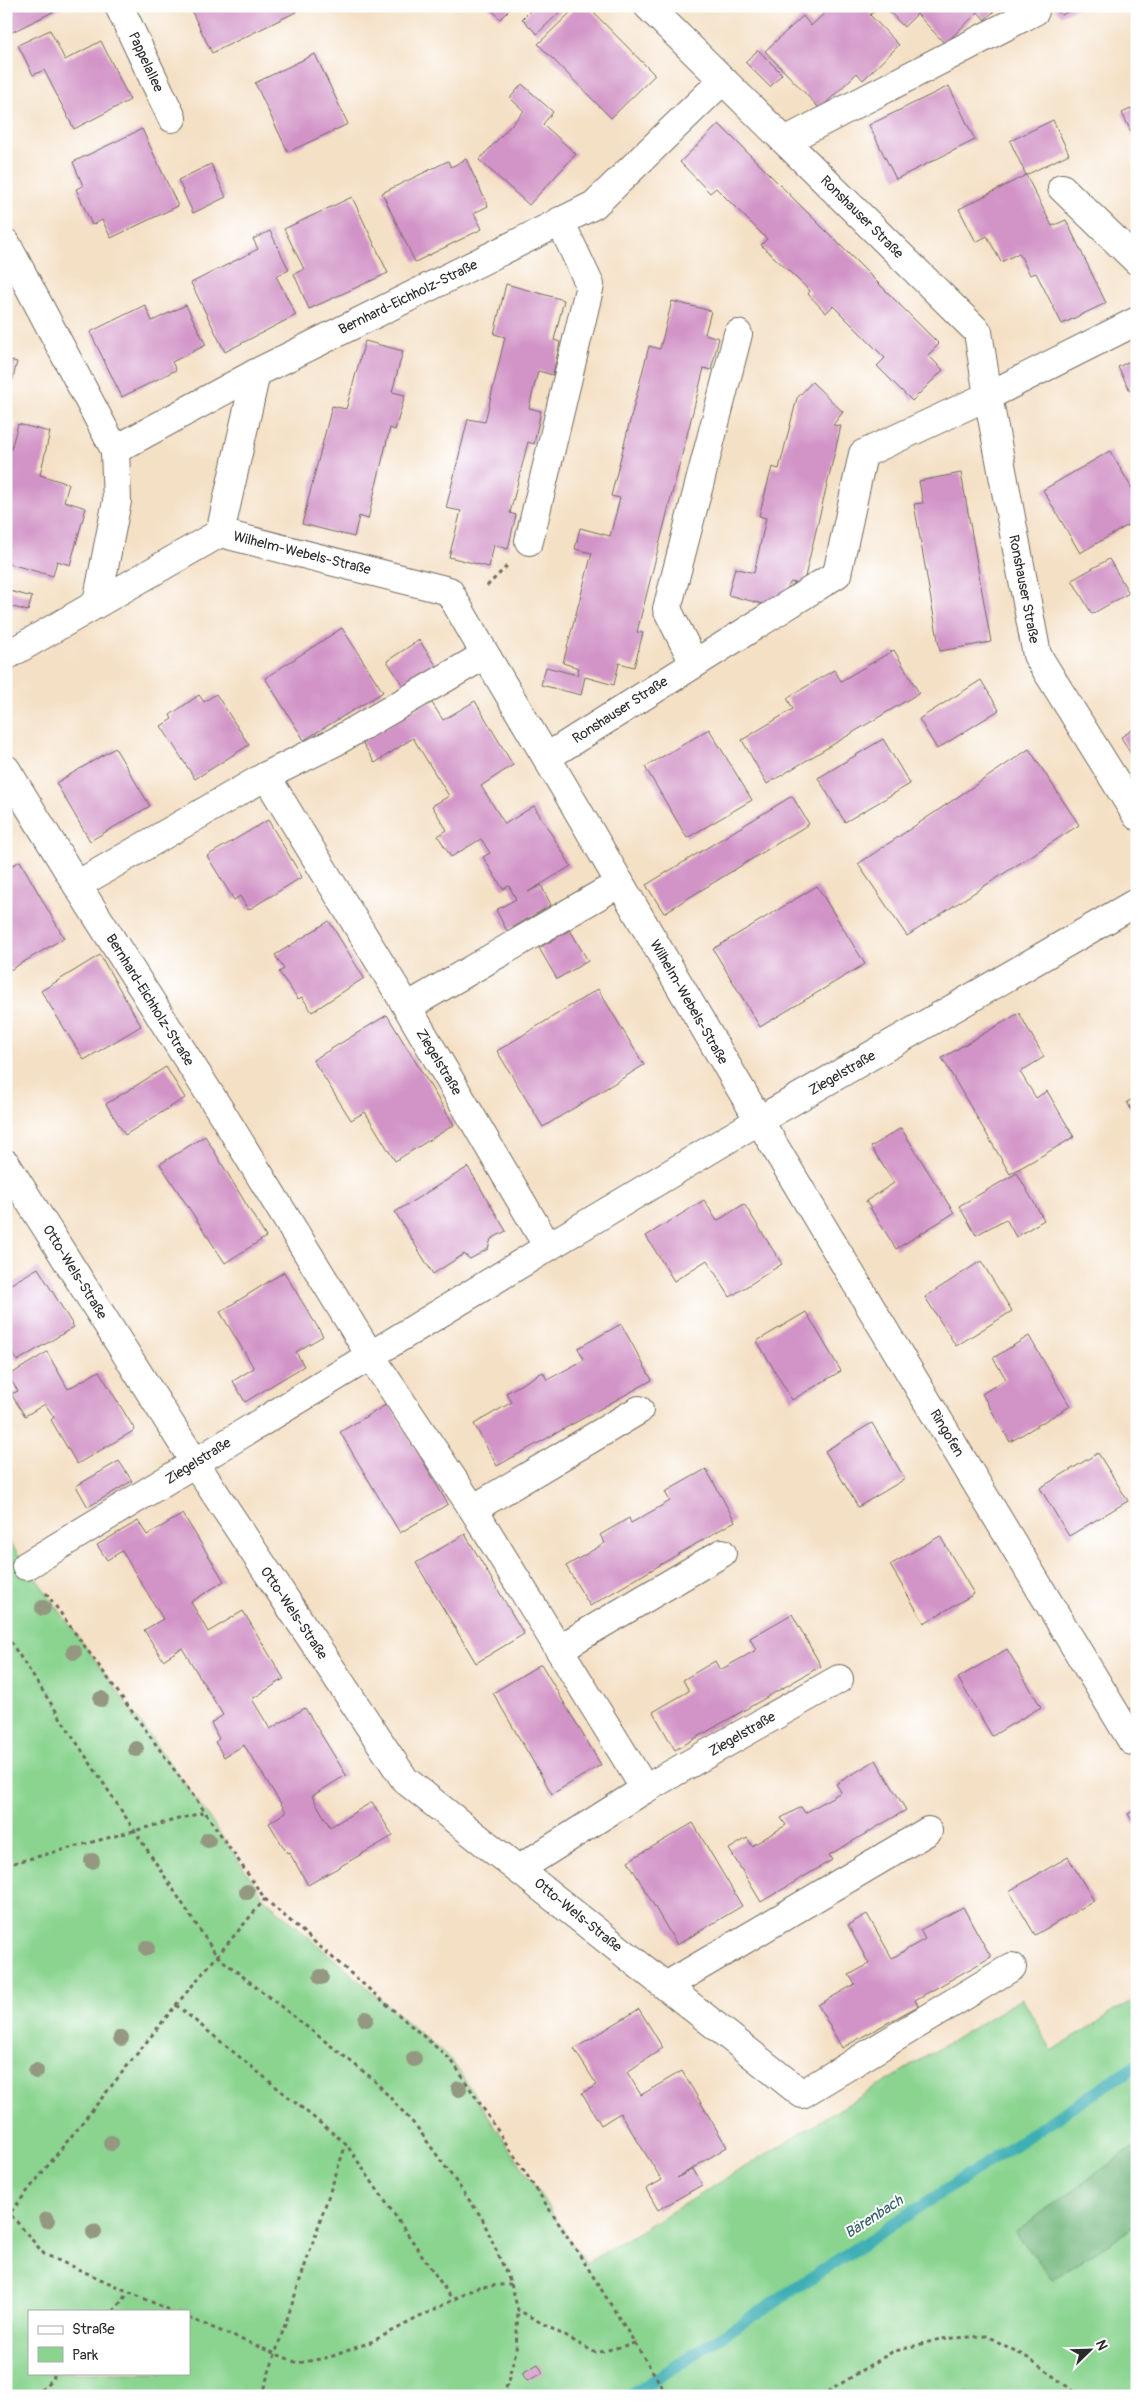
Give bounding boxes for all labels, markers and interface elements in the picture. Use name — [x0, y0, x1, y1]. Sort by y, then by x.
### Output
street label: Pappelallee — [125, 29, 167, 95]
street label: Ronshauser Straße — [817, 172, 907, 262]
street label: Bernhard-Eichholz-Straße — [336, 256, 480, 338]
street label: Wilhelm-Webels-Straße — [232, 528, 373, 578]
street label: Ronshauser Straße — [1005, 533, 1043, 645]
street label: Ronshauser Straße — [569, 673, 671, 747]
street label: Bernhard-Eichholz-Straße — [102, 931, 198, 1069]
street label: Wilhelm-Webels-Straße — [646, 937, 732, 1067]
street label: Ziegelstraße — [413, 1026, 465, 1098]
street label: Ziegelstraße — [806, 1047, 878, 1099]
street label: Otto-Wels-Straße — [39, 1222, 111, 1322]
street label: Ringofen — [926, 1406, 968, 1460]
street label: Ziegelstraße — [162, 1434, 234, 1488]
street label: Otto-Wels-Straße — [257, 1564, 331, 1663]
street label: Ziegelstraße — [706, 1708, 778, 1760]
street label: Otto-Wels-Straße — [531, 1874, 625, 1956]
water label: Bärenbach — [841, 2191, 907, 2243]
legend — [28, 2310, 190, 2374]
text: Straße — [72, 2320, 115, 2339]
north arrow — [1066, 2324, 1116, 2374]
text: N — [1092, 2337, 1111, 2353]
text: Park — [72, 2346, 99, 2365]

